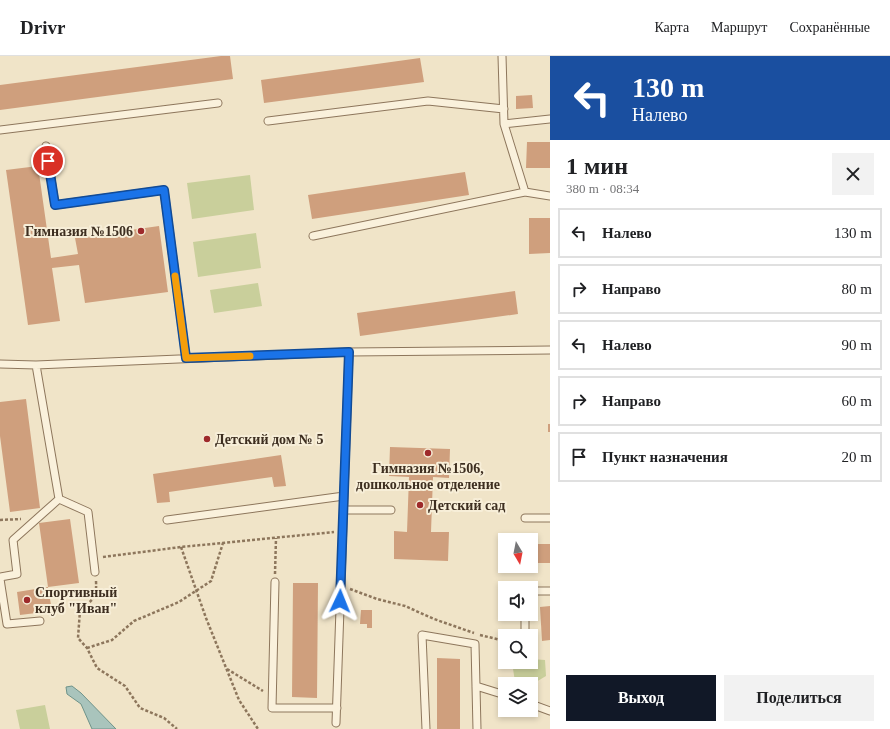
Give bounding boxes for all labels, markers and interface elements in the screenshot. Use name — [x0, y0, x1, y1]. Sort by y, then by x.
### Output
text: Drivr — [20, 17, 65, 38]
text: Карта — [654, 20, 689, 35]
text: Маршрут — [711, 20, 767, 35]
text: Сохранённые — [789, 20, 870, 35]
icon: left — [566, 72, 618, 124]
text: 130 m — [632, 72, 704, 103]
text: Налево — [632, 105, 688, 125]
pin — [31, 144, 65, 178]
icon: arrive — [37, 150, 59, 172]
text: 1 мин — [566, 153, 628, 179]
button: close — [832, 153, 874, 195]
text: 380 m · 08:34 — [566, 181, 639, 196]
icon: left — [568, 222, 590, 244]
place label: Гимназия №1506 — [25, 224, 133, 239]
text: Налево — [602, 225, 652, 241]
text: 130 m — [834, 225, 872, 241]
marker: Гимназия №1506 — [136, 226, 146, 236]
icon: right — [568, 278, 590, 300]
text: Направо — [602, 281, 661, 297]
text: 80 m — [842, 281, 872, 297]
icon: left — [568, 334, 590, 356]
text: Налево — [602, 337, 652, 353]
text: 90 m — [842, 337, 872, 353]
icon: right — [568, 390, 590, 412]
text: Направо — [602, 393, 661, 409]
text: 60 m — [842, 393, 872, 409]
place label: Детский дом № 5 — [215, 432, 323, 447]
marker: Детский дом № 5 — [202, 434, 212, 444]
icon: arrive — [568, 446, 590, 468]
marker: Гимназия №1506, дошкольное отделение — [423, 448, 433, 458]
text: Пункт назначения — [602, 449, 728, 465]
text: 20 m — [842, 449, 872, 465]
place label: Гимназия №1506, дошкольное отделение — [356, 461, 500, 492]
place label: Детский сад — [428, 498, 505, 513]
marker: Детский сад — [415, 500, 425, 510]
north arrow — [498, 533, 538, 573]
map controls — [498, 533, 538, 717]
position arrow — [319, 580, 361, 622]
button: sound — [498, 581, 538, 621]
place label: Спортивный клуб "Иван" — [35, 585, 117, 616]
marker: Спортивный клуб "Иван" — [22, 595, 32, 605]
button: search — [498, 629, 538, 669]
button: Выход — [566, 675, 716, 721]
button: Поделиться — [724, 675, 874, 721]
button: layers — [498, 677, 538, 717]

